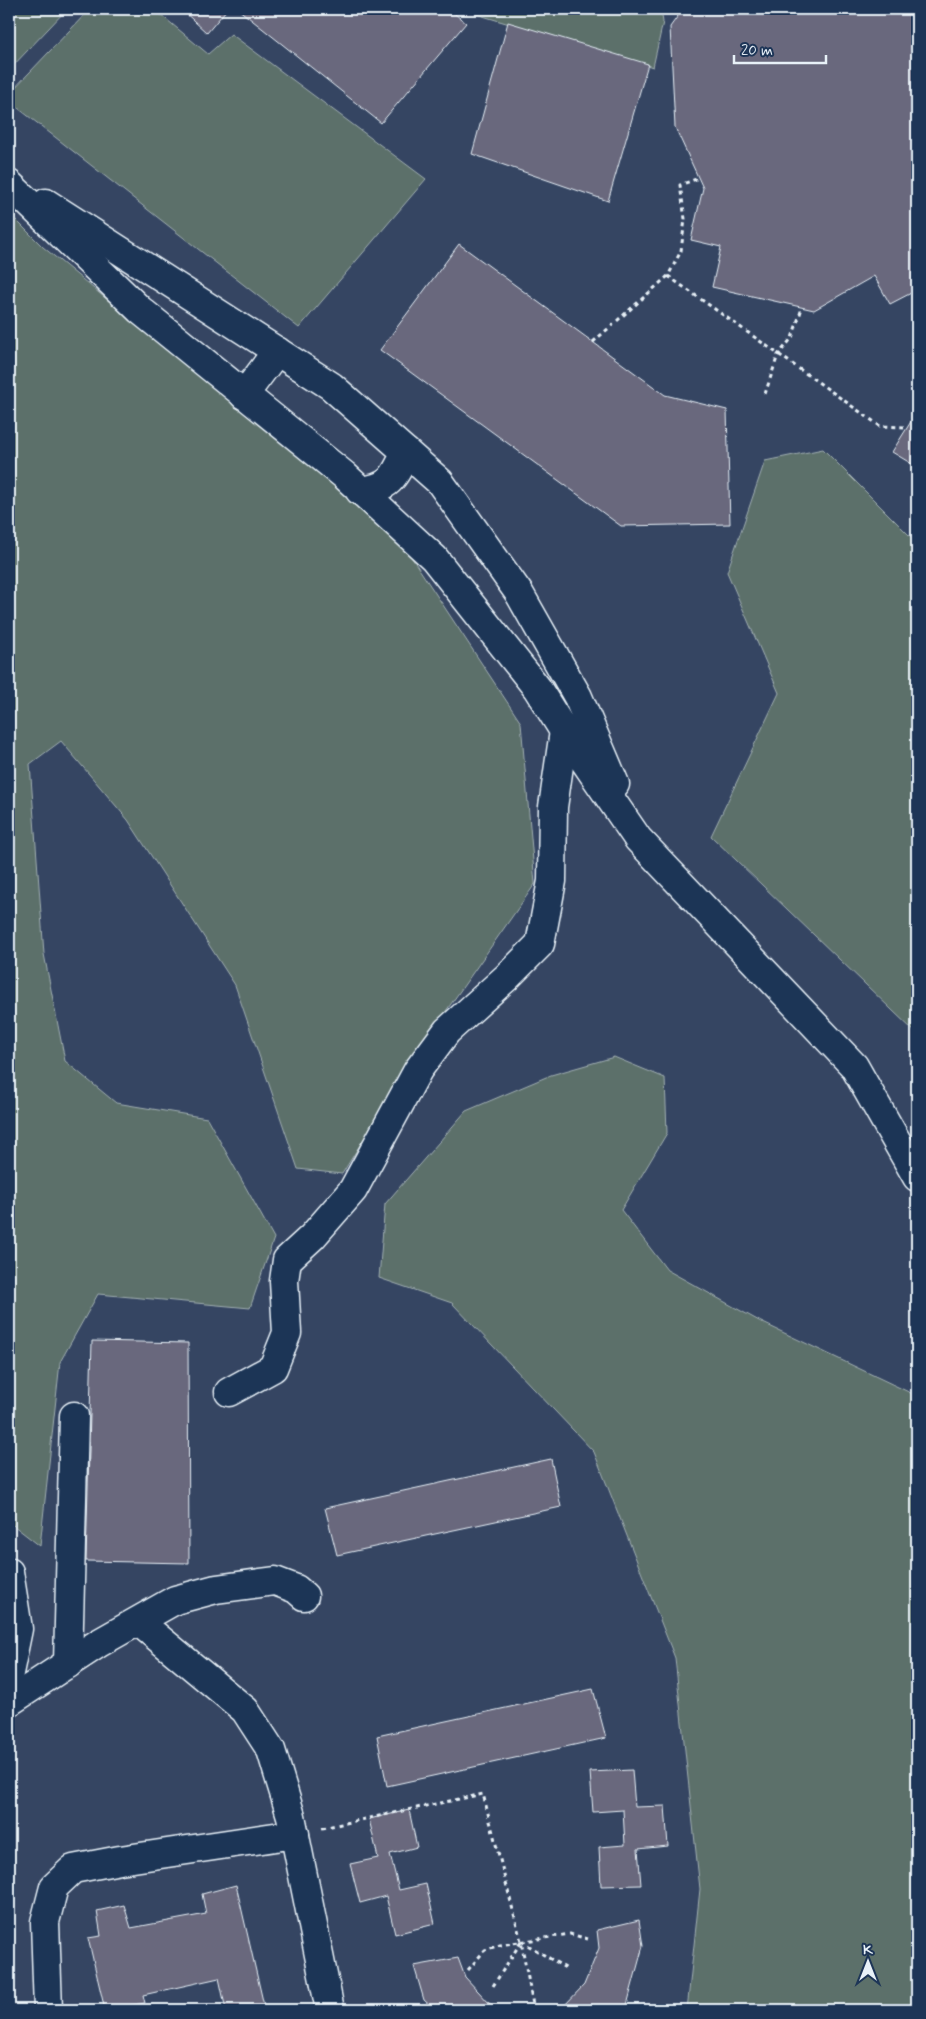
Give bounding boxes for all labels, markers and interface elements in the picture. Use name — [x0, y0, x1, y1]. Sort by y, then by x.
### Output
scale bar — [734, 32, 826, 64]
text: 20 m — [741, 41, 773, 61]
north arrow — [844, 1936, 894, 1986]
text: K — [863, 1941, 874, 1959]

